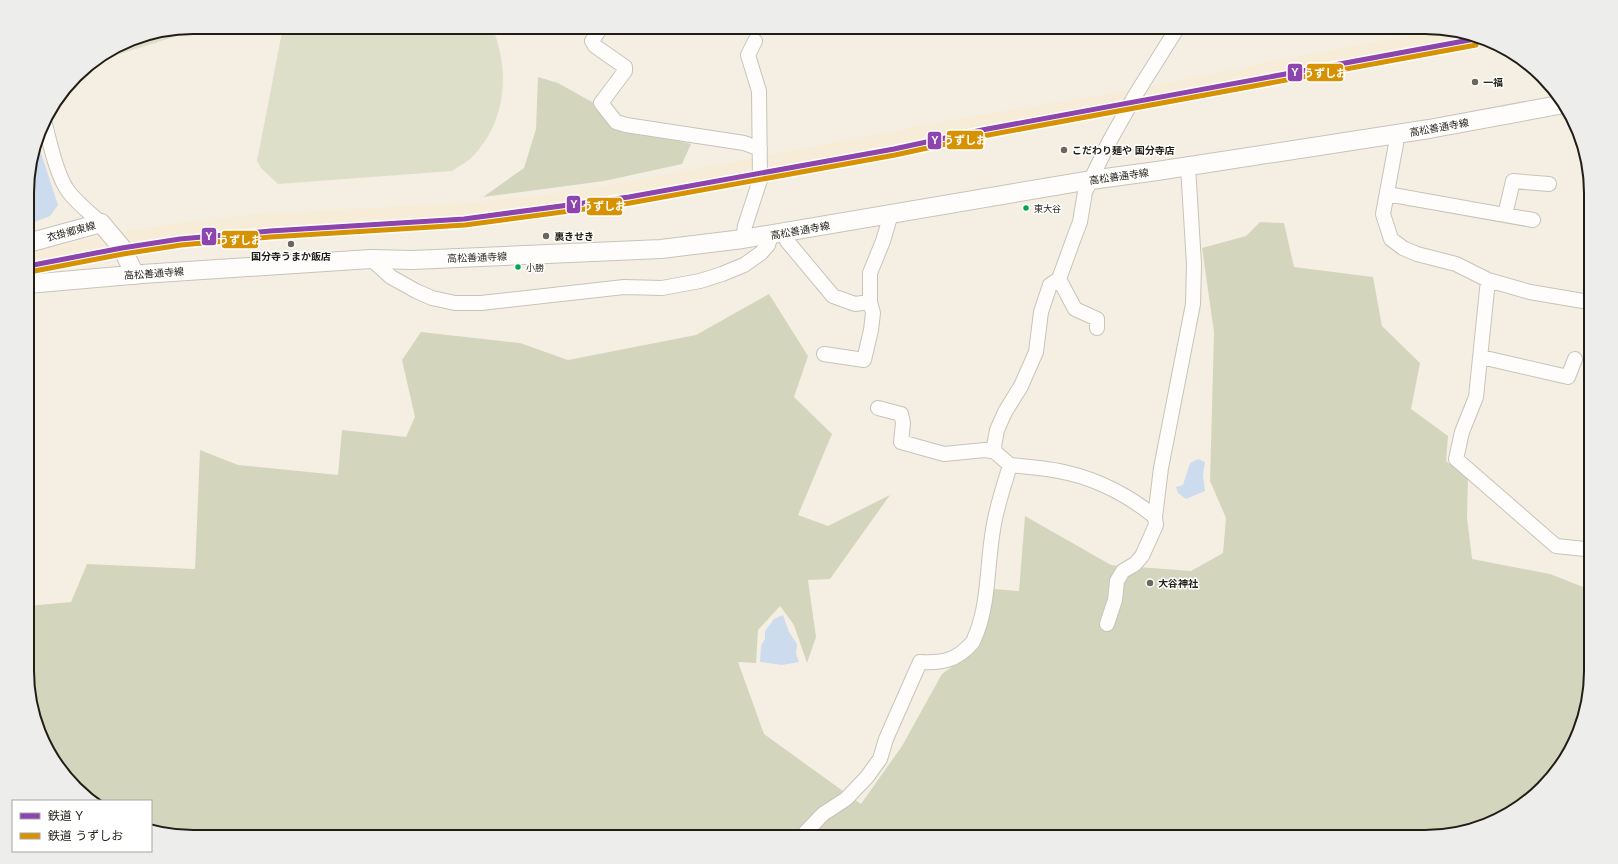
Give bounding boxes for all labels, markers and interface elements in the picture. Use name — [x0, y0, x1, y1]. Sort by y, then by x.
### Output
line badge: Y — [1287, 63, 1303, 82]
line badge: うずしお — [1306, 63, 1344, 82]
text: Y — [1291, 66, 1299, 78]
text: うずしお — [1303, 67, 1347, 79]
marker: 一福 — [1470, 77, 1480, 87]
place label: 一福 — [1483, 77, 1503, 88]
street label: 高松善通寺線 — [1409, 117, 1470, 138]
line badge: うずしお — [946, 130, 984, 150]
line badge: Y — [927, 131, 942, 150]
text: Y — [931, 134, 939, 146]
text: うずしお — [943, 134, 987, 146]
marker: こだわり麺や 国分寺店 — [1059, 145, 1069, 155]
place label: こだわり麺や 国分寺店 — [1072, 145, 1175, 156]
street label: 高松善通寺線 — [1089, 167, 1150, 186]
line badge: Y — [566, 195, 581, 214]
line badge: うずしお — [586, 197, 623, 216]
text: Y — [570, 198, 578, 210]
text: うずしお — [582, 200, 626, 212]
marker: 東大谷 — [1021, 203, 1031, 213]
place label: 東大谷 — [1034, 204, 1061, 214]
street label: 衣掛郷東線 — [45, 220, 97, 244]
street label: 高松善通寺線 — [770, 220, 831, 241]
line badge: Y — [201, 227, 217, 246]
text: Y — [205, 230, 213, 242]
line badge: うずしお — [221, 230, 259, 249]
marker: 裏きせき — [541, 231, 551, 241]
place label: 裏きせき — [554, 231, 594, 242]
text: うずしお — [218, 234, 262, 246]
marker: 国分寺うまか飯店 — [286, 239, 296, 249]
place label: 国分寺うまか飯店 — [251, 251, 331, 262]
street label: 高松善通寺線 — [447, 251, 507, 264]
marker: 小勝 — [513, 262, 523, 272]
place label: 小勝 — [526, 263, 544, 273]
street label: 高松善通寺線 — [124, 266, 184, 281]
marker: 大谷神社 — [1145, 578, 1155, 588]
place label: 大谷神社 — [1158, 578, 1199, 589]
legend — [12, 800, 152, 852]
text: 鉄道 Y — [48, 809, 83, 823]
text: 鉄道 うずしお — [48, 829, 123, 843]

